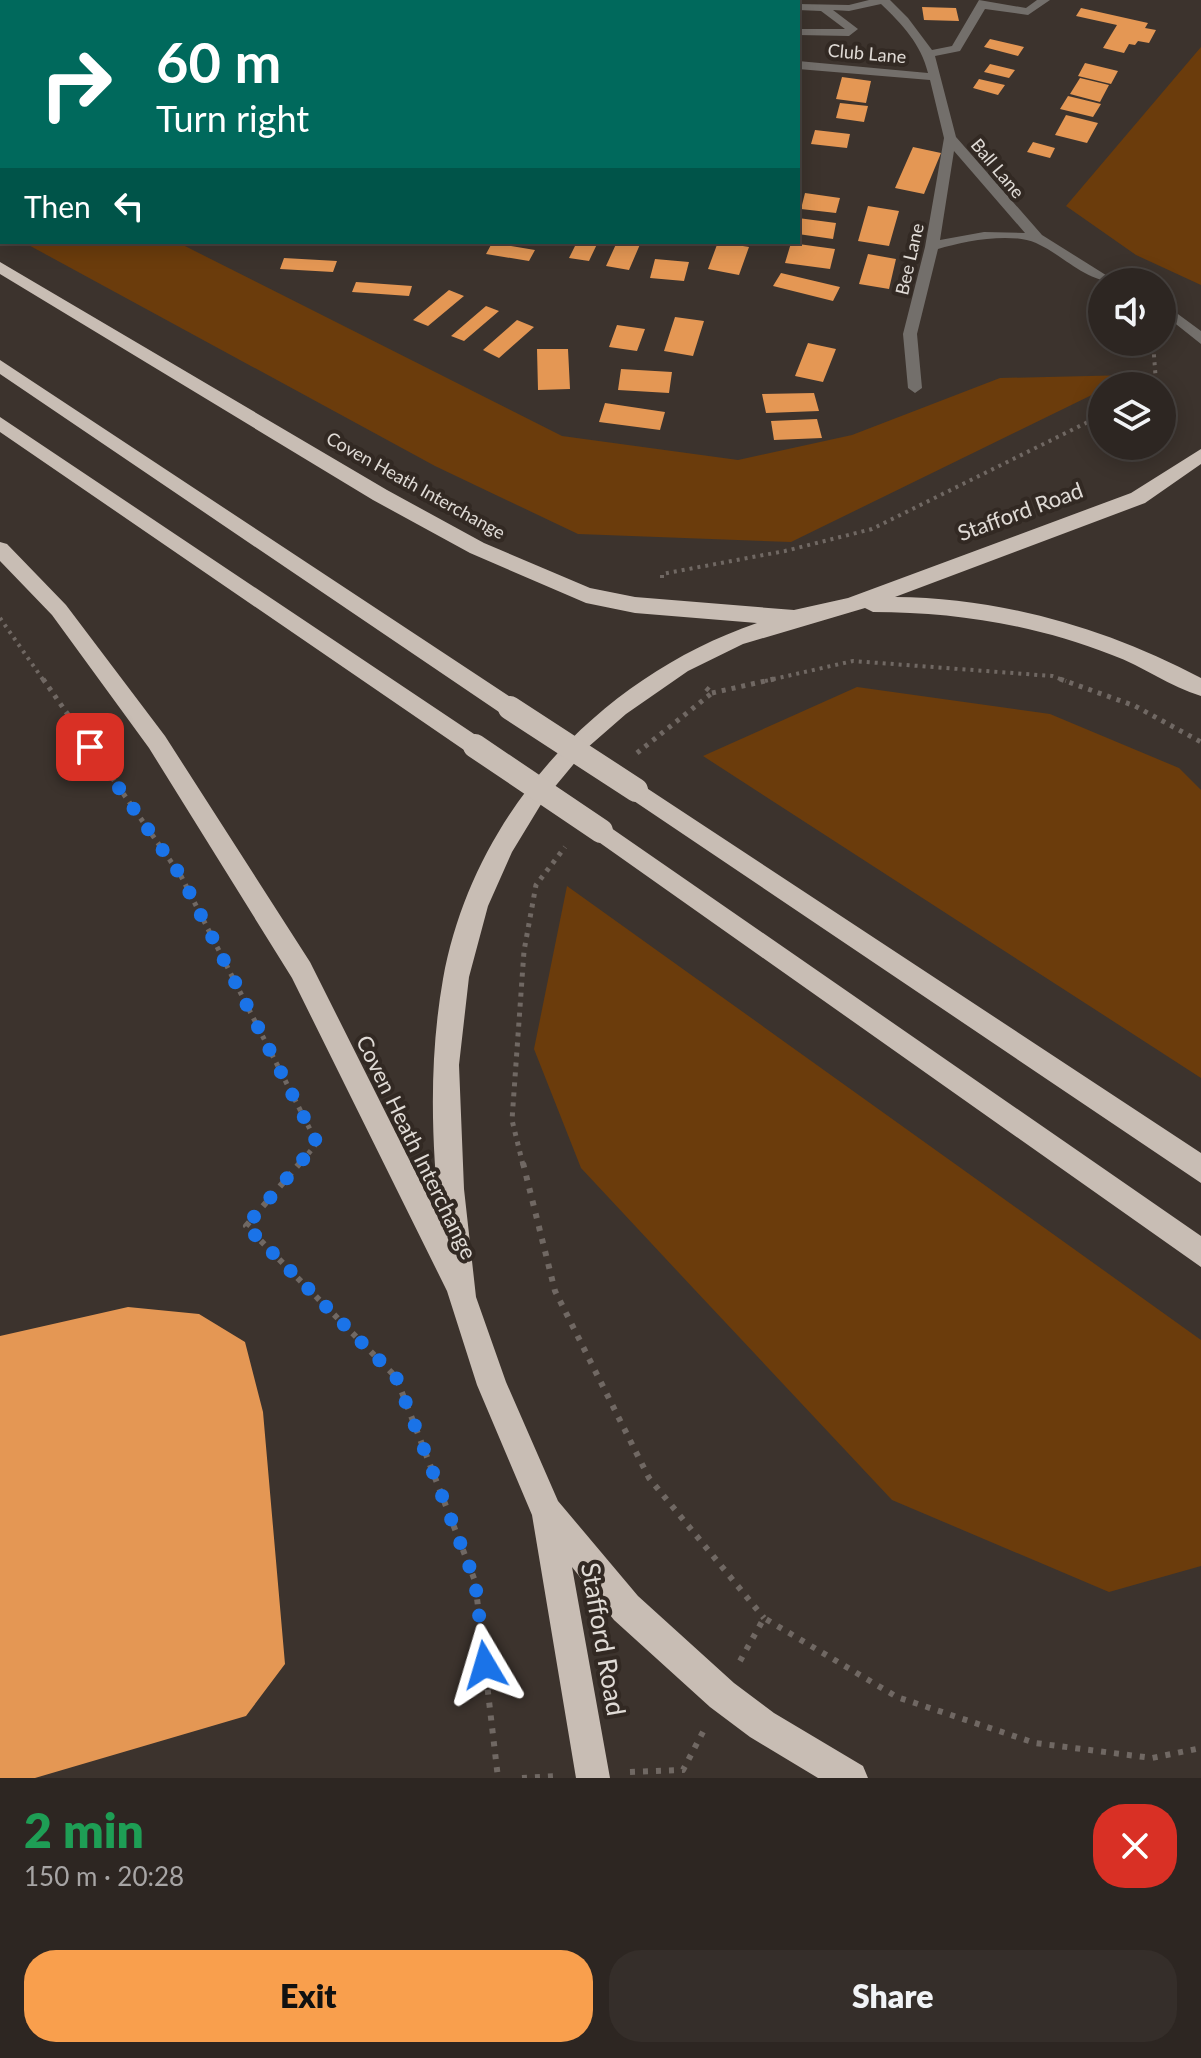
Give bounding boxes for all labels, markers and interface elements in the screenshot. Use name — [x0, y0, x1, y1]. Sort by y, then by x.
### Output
text: 60 m — [156, 28, 281, 95]
icon: right — [24, 32, 128, 136]
street label: Club Lane — [827, 39, 907, 67]
text: Turn right — [156, 96, 309, 140]
street label: Ball Lane — [967, 134, 1029, 202]
icon: left — [107, 184, 151, 228]
text: Then — [24, 188, 91, 224]
street label: Bee Lane — [890, 221, 928, 297]
map controls — [1088, 268, 1176, 460]
button: sound — [1088, 268, 1176, 356]
button: layers — [1088, 372, 1176, 460]
street label: Coven Heath Interchange — [323, 427, 509, 543]
street label: Stafford Road — [954, 476, 1086, 546]
pin — [56, 713, 124, 781]
icon: arrive — [68, 725, 112, 769]
street label: Coven Heath Interchange — [351, 1031, 483, 1263]
street label: Stafford Road — [575, 1560, 633, 1718]
position arrow — [443, 1623, 527, 1707]
text: 2 min — [24, 1801, 144, 1858]
button: close — [1093, 1804, 1177, 1888]
text: 150 m · 20:28 — [24, 1860, 184, 1892]
button: Exit — [24, 1950, 593, 2042]
button: Share — [609, 1950, 1177, 2042]

